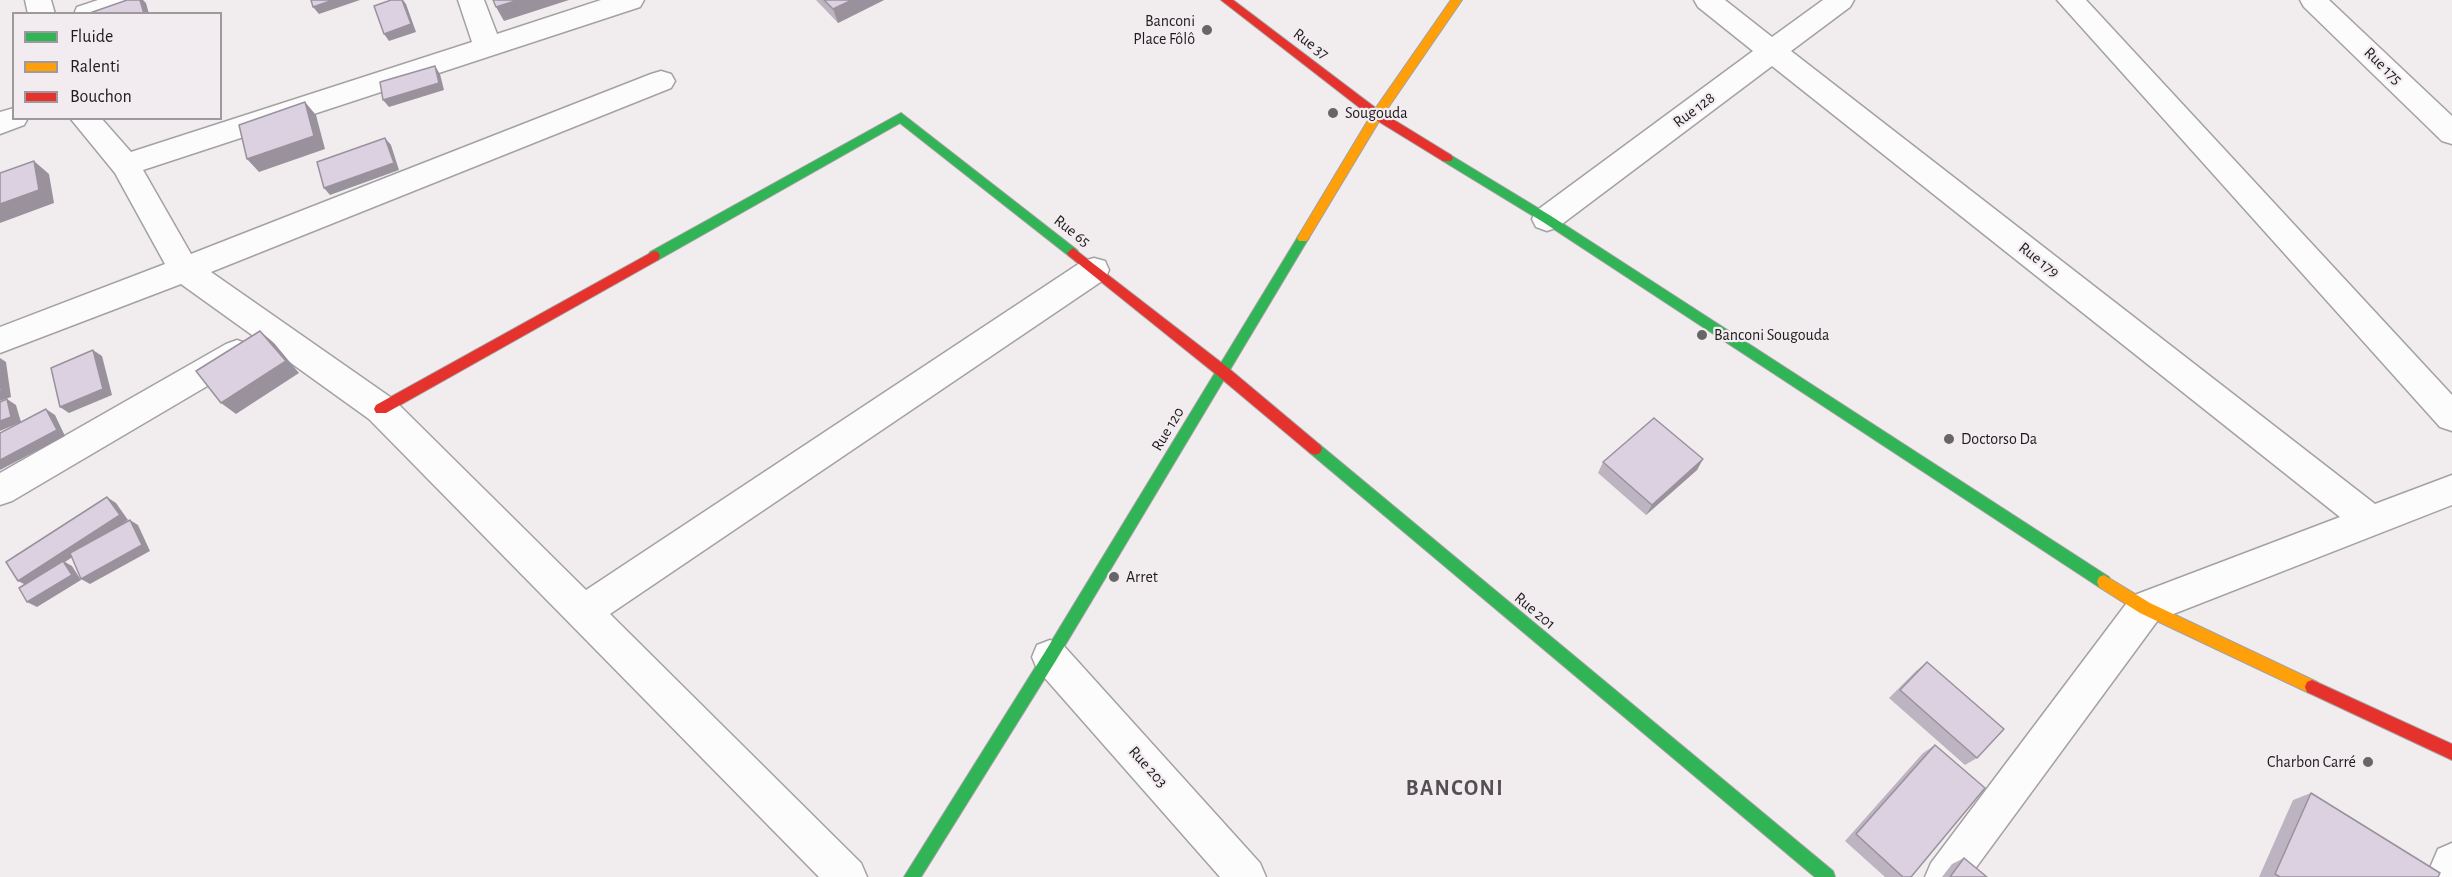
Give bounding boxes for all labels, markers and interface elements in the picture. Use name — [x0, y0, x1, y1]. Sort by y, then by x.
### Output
place label: Banconi Place Fôlô — [1133, 11, 1195, 49]
legend — [12, 12, 222, 120]
marker: Banconi Place Fôlô — [1200, 23, 1214, 37]
street label: Rue 37 — [1289, 24, 1333, 64]
text: Fluide — [70, 28, 113, 46]
street label: Rue 175 — [2360, 43, 2406, 89]
text: Ralenti — [70, 58, 120, 76]
text: Bouchon — [70, 88, 132, 106]
street label: Rue 128 — [1669, 88, 1719, 132]
place label: Sougouda — [1345, 103, 1408, 123]
marker: Sougouda — [1326, 106, 1340, 120]
street label: Rue 65 — [1050, 211, 1094, 251]
street label: Rue 179 — [2015, 238, 2063, 282]
place label: Banconi Sougouda — [1714, 325, 1829, 345]
marker: Banconi Sougouda — [1695, 328, 1709, 342]
street label: Rue 120 — [1147, 404, 1189, 454]
place label: Doctorso Da — [1961, 429, 2037, 449]
marker: Doctorso Da — [1942, 432, 1956, 446]
place label: Arret — [1126, 567, 1158, 587]
marker: Arret — [1107, 570, 1121, 584]
street label: Rue 201 — [1510, 588, 1560, 634]
street label: Rue 203 — [1124, 742, 1172, 792]
place label: Charbon Carré — [2267, 752, 2356, 772]
marker: Charbon Carré — [2361, 755, 2375, 769]
district label: BANCONI — [1406, 775, 1504, 801]

